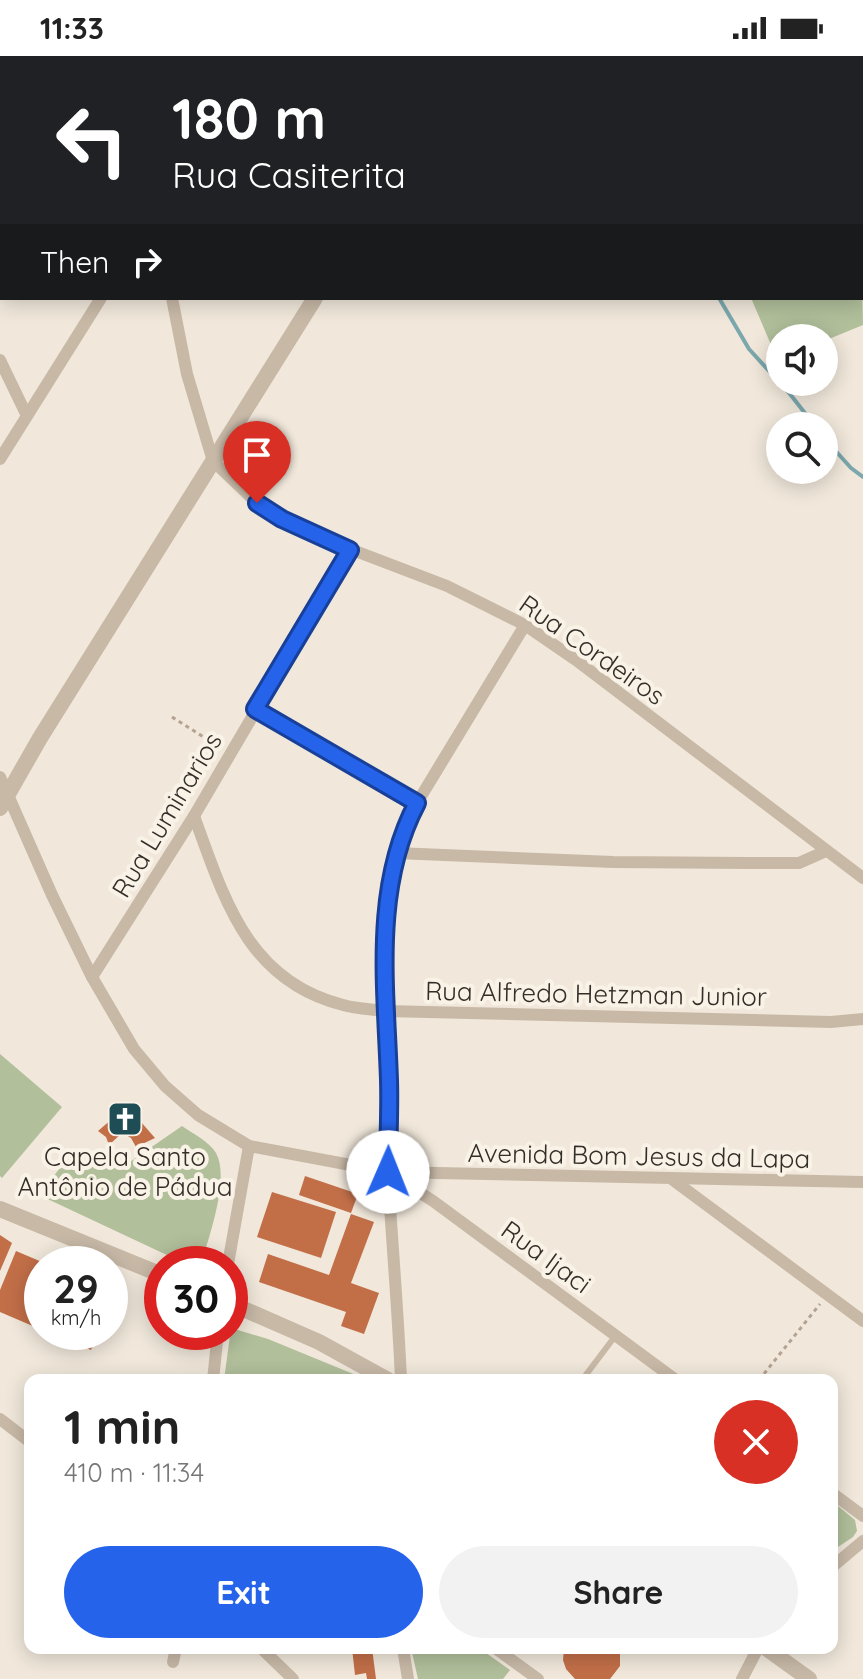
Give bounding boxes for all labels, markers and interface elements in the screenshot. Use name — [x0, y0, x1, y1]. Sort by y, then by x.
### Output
text: 11:33 — [40, 9, 104, 47]
text: 180 m — [172, 83, 326, 153]
icon: left — [40, 88, 144, 192]
text: Rua Casiterita — [172, 152, 406, 197]
icon: right — [125, 240, 169, 284]
text: Then — [40, 243, 109, 281]
map controls — [766, 324, 838, 484]
button: sound — [766, 324, 838, 396]
button: search — [766, 412, 838, 484]
pin — [223, 421, 291, 503]
icon: arrive — [235, 433, 279, 477]
street label: Rua Cordeiros — [513, 587, 671, 712]
street label: Rua Luminarios — [104, 726, 229, 903]
street label: Rua Alfredo Hetzman Junior — [425, 974, 767, 1013]
church icon: Capela Santo Antônio de Pádua — [106, 1100, 144, 1138]
position arrow — [346, 1130, 430, 1214]
street label: Avenida Bom Jesus da Lapa — [467, 1136, 811, 1175]
place label: Capela Santo Antônio de Pádua — [17, 1140, 233, 1203]
street label: Rua Ijaci — [495, 1213, 598, 1300]
speed limit sign: 30 — [144, 1246, 248, 1350]
text: 29 — [53, 1263, 99, 1313]
text: km/h — [51, 1305, 101, 1330]
text: 1 min — [64, 1396, 180, 1456]
button: close — [714, 1400, 798, 1484]
text: 410 m · 11:34 — [64, 1456, 204, 1489]
button: Exit — [64, 1546, 423, 1638]
button: Share — [439, 1546, 798, 1638]

